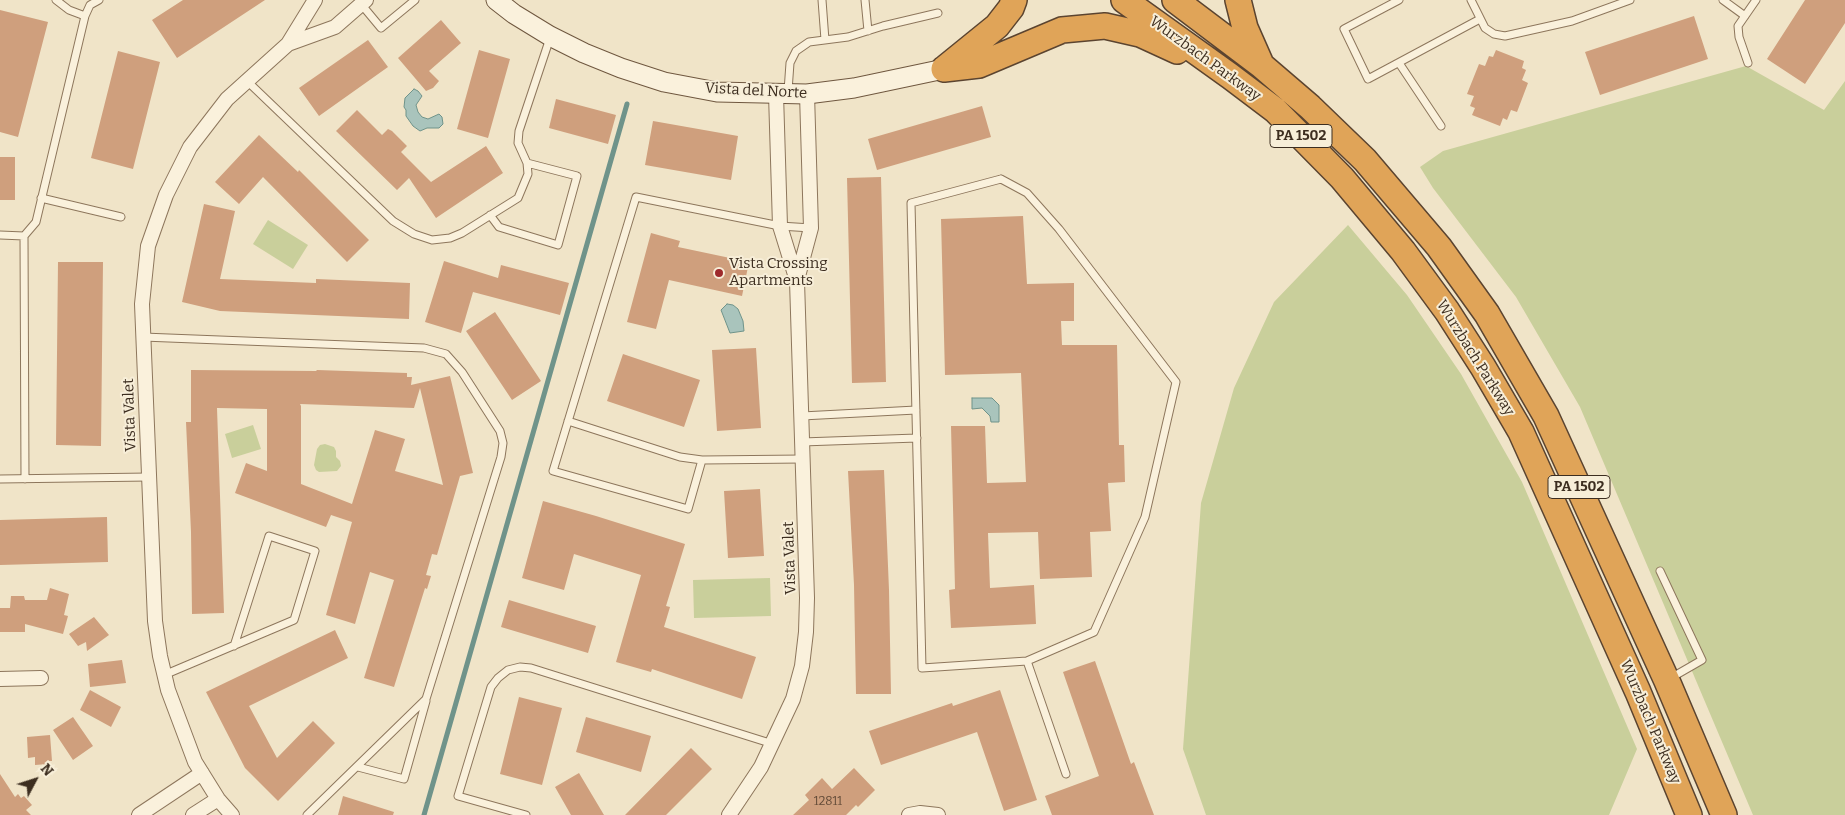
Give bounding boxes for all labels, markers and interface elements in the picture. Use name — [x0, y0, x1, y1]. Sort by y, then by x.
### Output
street label: Wurzbach Parkway — [1146, 13, 1264, 105]
street label: Vista del Norte — [704, 79, 808, 103]
road number: PA 1502 — [1270, 124, 1332, 148]
place label: Vista Crossing Apartments — [729, 255, 828, 290]
marker: Vista Crossing Apartments — [713, 267, 725, 279]
street label: Wurzbach Parkway — [1432, 297, 1518, 419]
street label: Vista Valet — [120, 378, 140, 452]
road number: PA 1502 — [1548, 476, 1610, 498]
street label: Vista Valet — [780, 521, 800, 595]
street label: Wurzbach Parkway — [1616, 657, 1684, 787]
north arrow — [10, 755, 60, 805]
text: N — [37, 760, 57, 780]
house number: 12811 — [814, 795, 842, 809]

